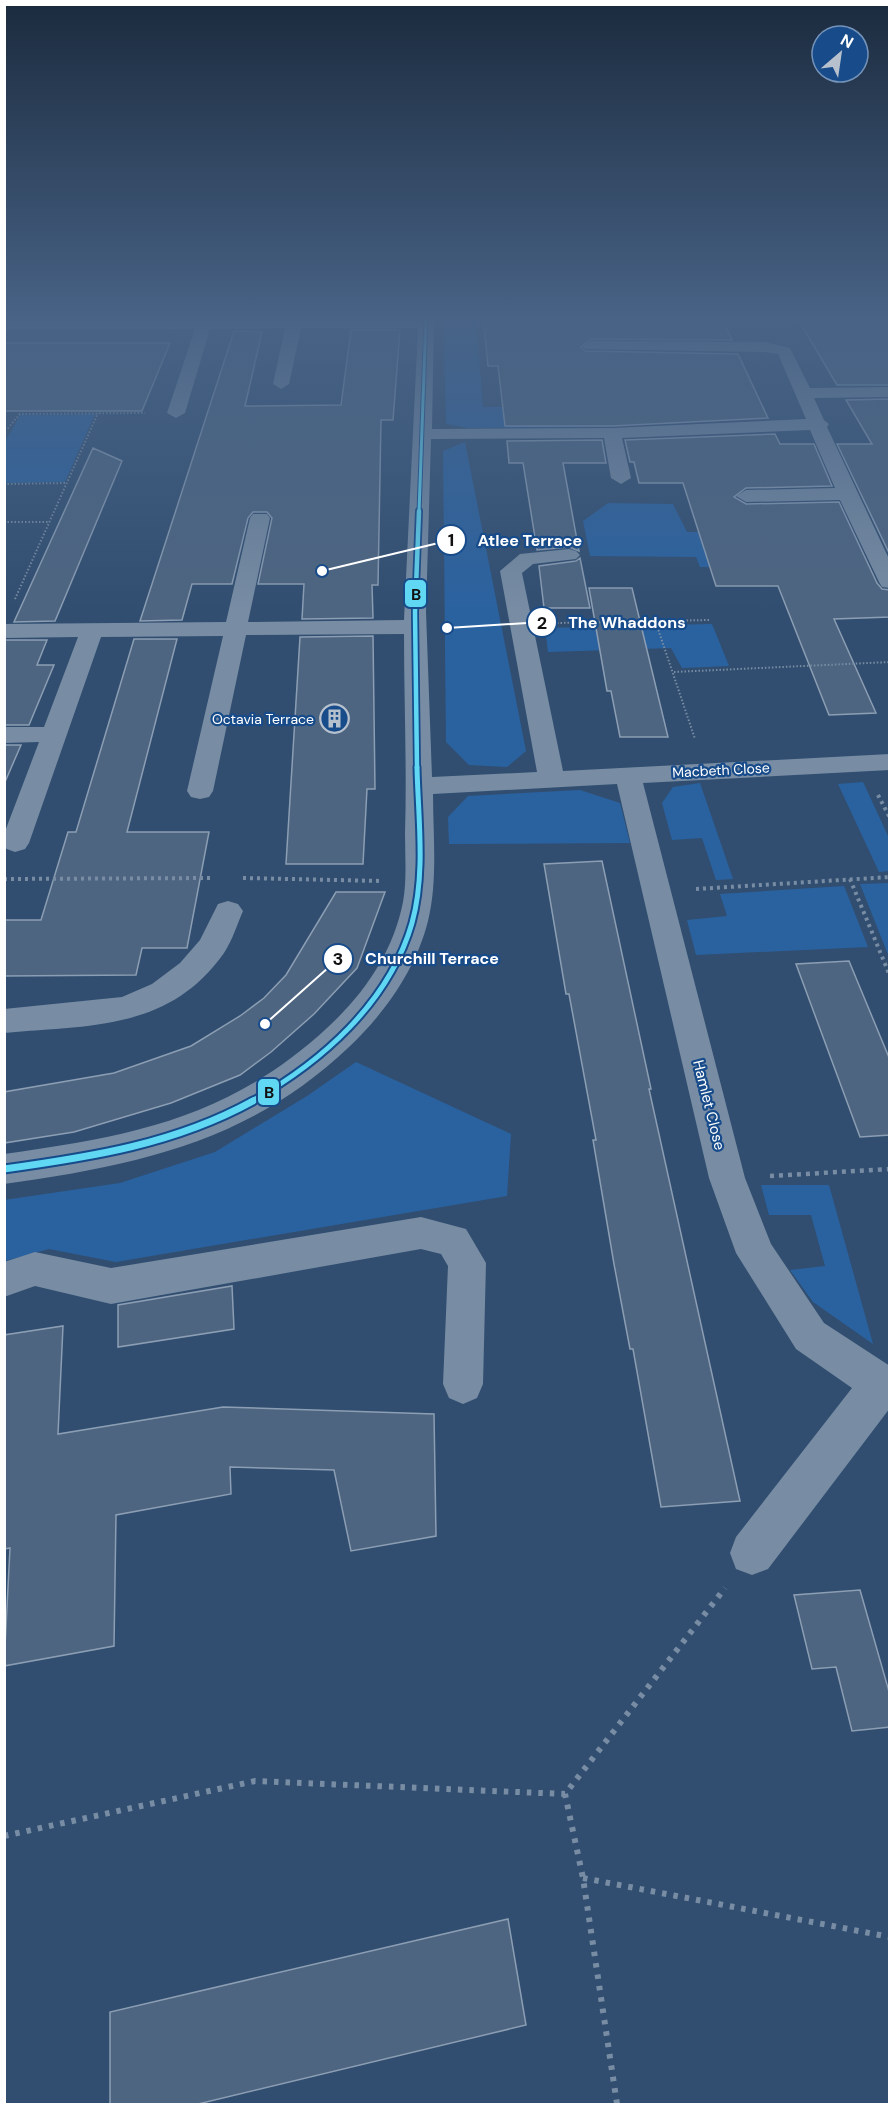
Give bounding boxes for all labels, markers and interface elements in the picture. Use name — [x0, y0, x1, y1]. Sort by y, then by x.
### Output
north arrow — [810, 24, 870, 84]
text: N — [837, 29, 857, 53]
callout: Atlee Terrace — [436, 523, 595, 557]
text: 1 — [448, 528, 454, 552]
text: Atlee Terrace — [478, 530, 582, 551]
line badge: B — [404, 579, 427, 608]
text: B — [411, 584, 421, 605]
callout: The Whaddons — [527, 605, 698, 639]
text: 2 — [537, 611, 547, 635]
text: The Whaddons — [568, 612, 686, 633]
building icon: Octavia Terrace — [319, 703, 351, 735]
place label: Octavia Terrace — [212, 710, 314, 728]
street label: Macbeth Close — [672, 758, 770, 782]
callout: Churchill Terrace — [323, 942, 511, 976]
text: 3 — [333, 947, 343, 971]
text: Churchill Terrace — [365, 948, 499, 969]
street label: Hamlet Close — [688, 1058, 730, 1152]
line badge: B — [257, 1078, 280, 1106]
text: B — [264, 1082, 274, 1103]

